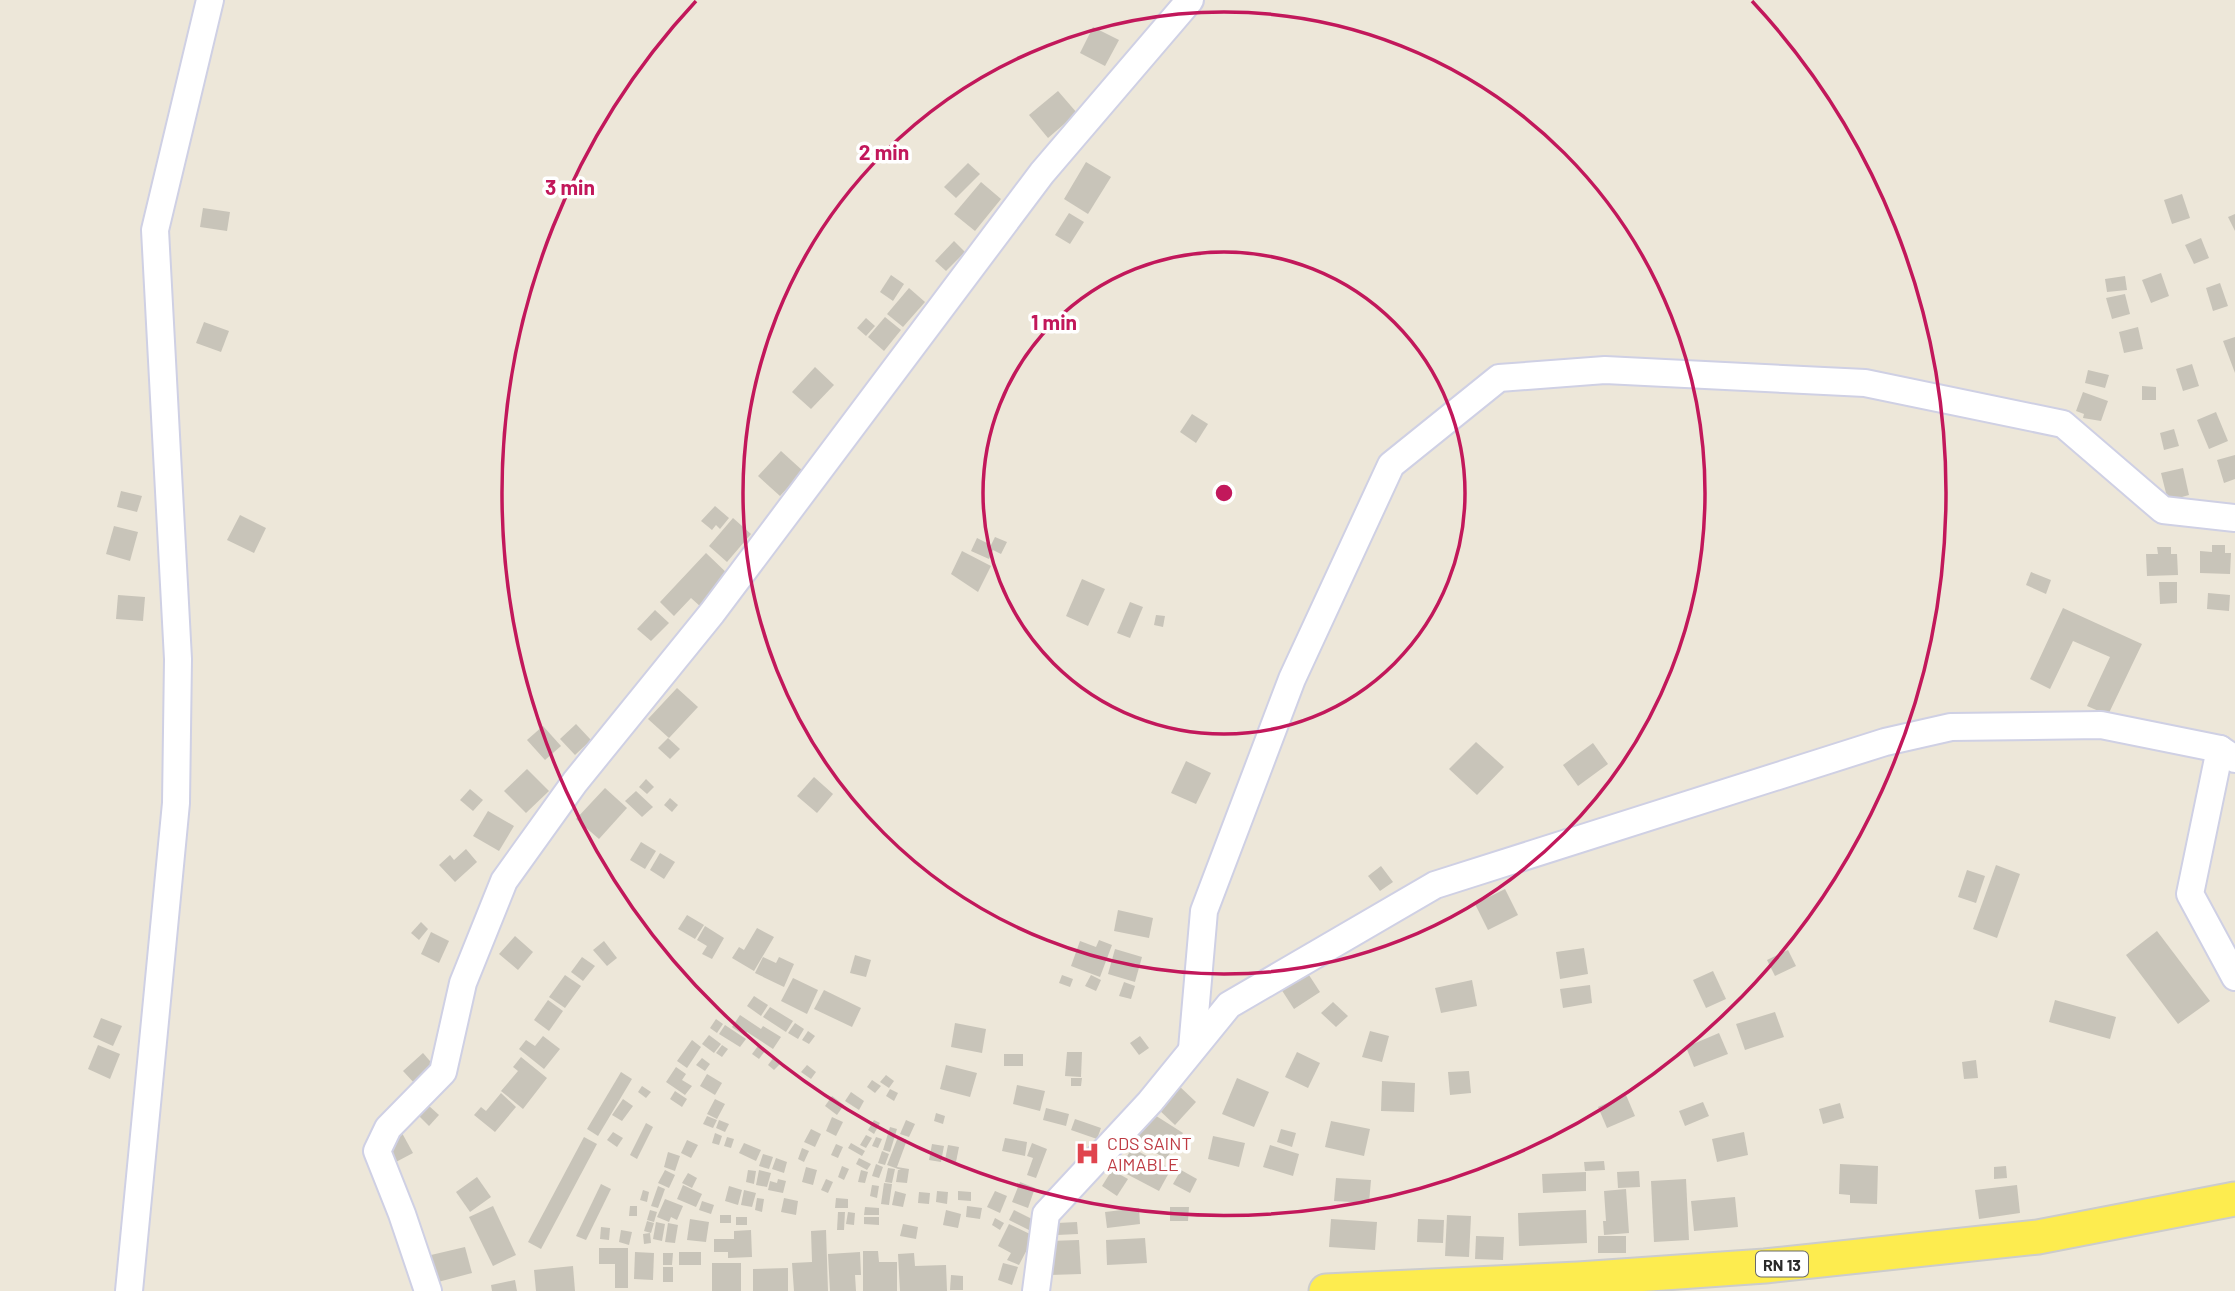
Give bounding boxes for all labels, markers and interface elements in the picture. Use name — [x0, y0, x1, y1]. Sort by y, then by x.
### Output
text: 2 min — [859, 139, 909, 164]
text: 3 min — [545, 174, 595, 199]
text: 1 min — [1031, 309, 1077, 334]
centre of rings — [1212, 481, 1236, 505]
place label: CDS SAINT AIMABLE — [1107, 1132, 1192, 1175]
hospital icon: CDS SAINT AIMABLE — [1073, 1139, 1101, 1167]
road number: RN 13 — [1756, 1252, 1808, 1276]

